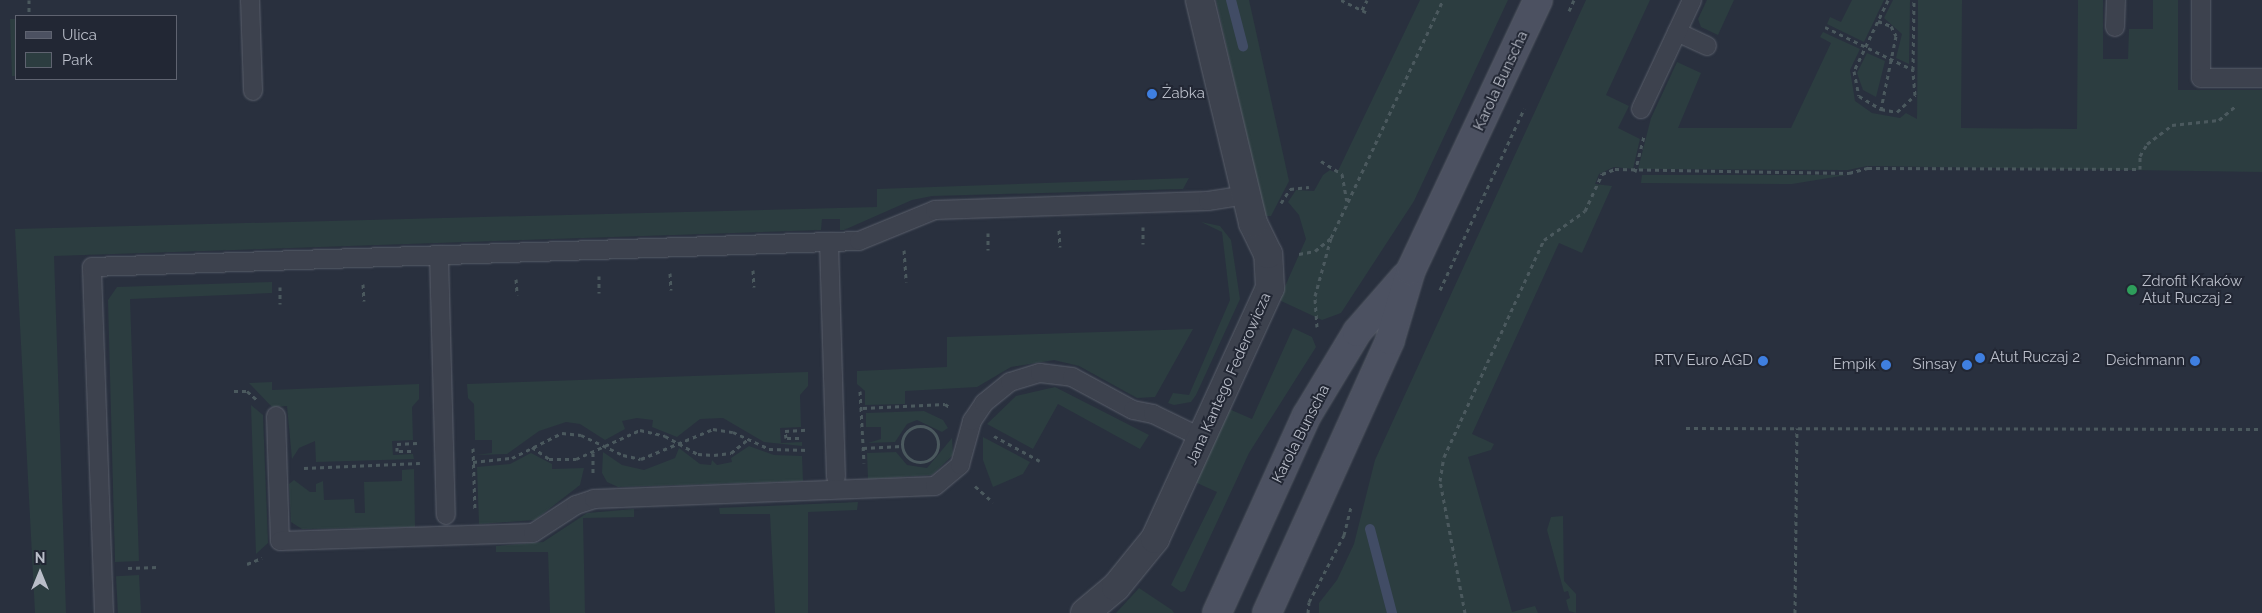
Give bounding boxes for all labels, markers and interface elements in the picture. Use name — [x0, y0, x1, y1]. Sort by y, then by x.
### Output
legend — [15, 15, 178, 80]
text: Ulica — [62, 26, 97, 44]
street label: Karola Bunscha — [1470, 28, 1532, 134]
text: Park — [62, 51, 93, 69]
place label: Żabka — [1162, 85, 1205, 103]
marker: Żabka — [1146, 88, 1158, 100]
place label: Zdrofit Kraków Atut Ruczaj 2 — [2142, 272, 2242, 307]
marker: Zdrofit Kraków Atut Ruczaj 2 — [2126, 284, 2138, 296]
street label: Jana Kantego Federowicza — [1183, 290, 1275, 468]
place label: Atut Ruczaj 2 — [1990, 349, 2080, 367]
place label: RTV Euro AGD — [1653, 352, 1753, 370]
marker: Atut Ruczaj 2 — [1974, 352, 1986, 364]
place label: Deichmann — [2106, 352, 2185, 370]
marker: RTV Euro AGD — [1757, 355, 1769, 367]
marker: Deichmann — [2189, 355, 2201, 367]
place label: Empik — [1833, 356, 1876, 374]
place label: Sinsay — [1913, 356, 1957, 374]
marker: Empik — [1880, 359, 1892, 371]
marker: Sinsay — [1961, 359, 1973, 371]
street label: Karola Bunscha — [1268, 382, 1334, 486]
north arrow — [15, 548, 65, 598]
text: N — [35, 550, 45, 566]

